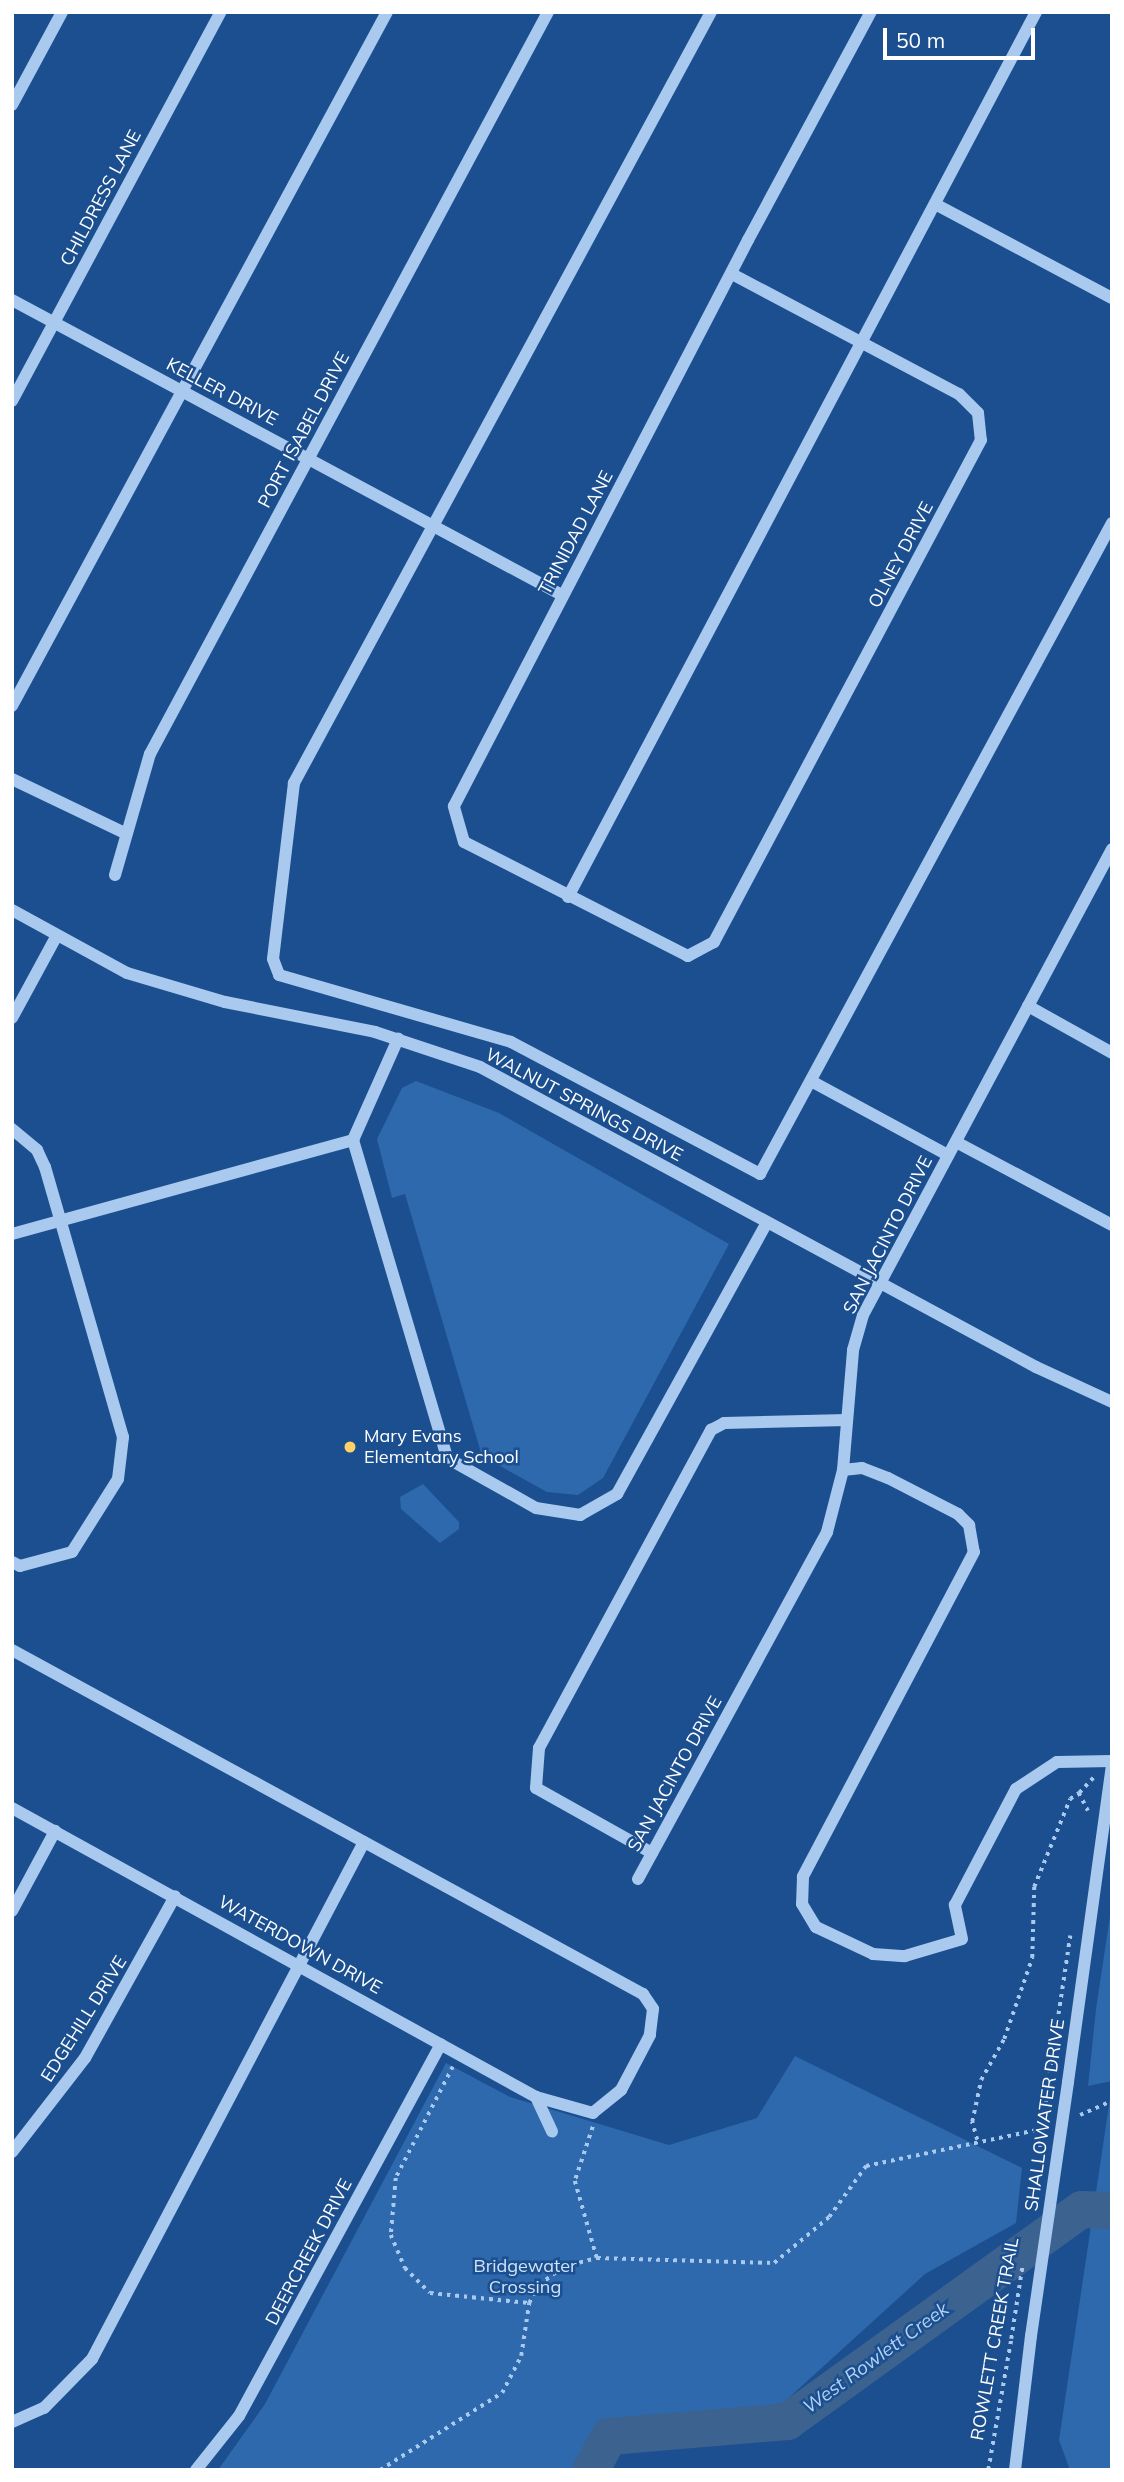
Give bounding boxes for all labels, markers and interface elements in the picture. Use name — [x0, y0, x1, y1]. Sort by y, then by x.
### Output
scale bar — [886, 14, 1038, 58]
text: 50 m — [896, 27, 945, 53]
street label: CHILDRESS LANE — [56, 126, 146, 270]
street label: PORT ISABEL DRIVE — [254, 348, 354, 512]
street label: KELLER DRIVE — [163, 354, 281, 430]
street label: TRINIDAD LANE — [534, 467, 618, 599]
street label: OLNEY DRIVE — [864, 498, 938, 612]
street label: WALNUT SPRINGS DRIVE — [482, 1044, 686, 1166]
street label: SAN JACINTO DRIVE — [839, 1152, 937, 1318]
place label: Mary Evans Elementary School — [364, 1426, 519, 1468]
marker: Mary Evans Elementary School — [342, 1439, 358, 1455]
street label: SAN JACINTO DRIVE — [623, 1693, 727, 1855]
street label: WATERDOWN DRIVE — [214, 1891, 386, 1999]
street label: EDGEHILL DRIVE — [37, 1952, 131, 2086]
street label: SHALLOWATER DRIVE — [1021, 2017, 1069, 2213]
street label: DEERCREEK DRIVE — [261, 2175, 357, 2329]
street label: ROWLETT CREEK TRAIL — [967, 2236, 1023, 2442]
park label: Bridgewater Crossing — [473, 2256, 577, 2298]
water label: West Rowlett Creek — [799, 2297, 953, 2419]

